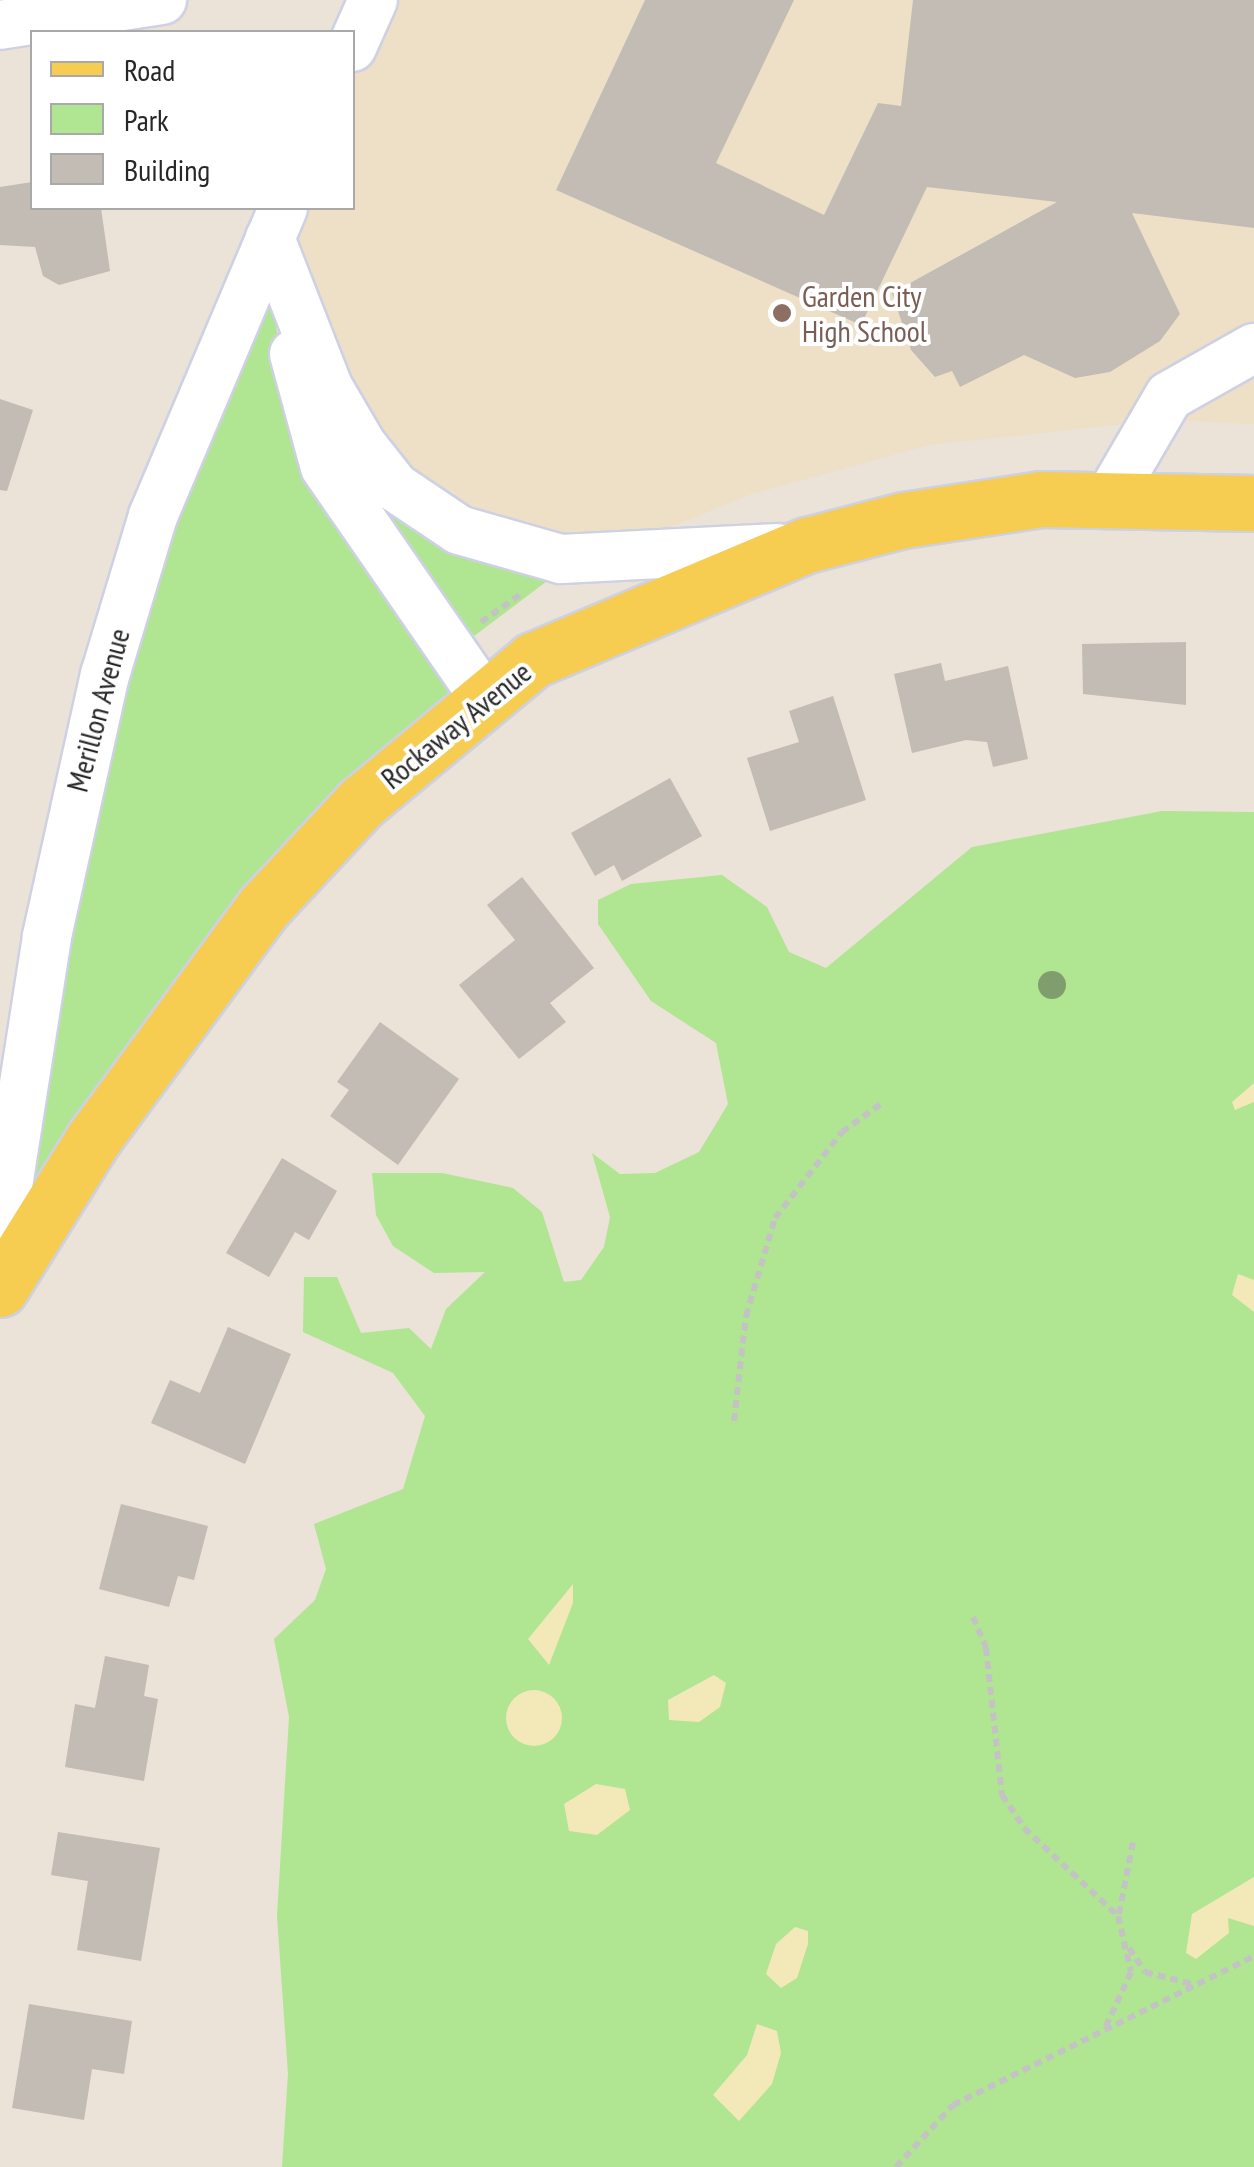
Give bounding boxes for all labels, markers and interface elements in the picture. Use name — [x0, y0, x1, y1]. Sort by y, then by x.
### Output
legend — [30, 30, 355, 210]
text: Road — [124, 50, 175, 89]
text: Park — [124, 100, 169, 139]
text: Building — [124, 150, 210, 189]
place label: Garden City High School — [802, 278, 927, 348]
marker: Garden City High School — [771, 302, 793, 324]
street label: Merillon Avenue — [59, 624, 137, 796]
street label: Rockaway Avenue — [373, 653, 539, 797]

